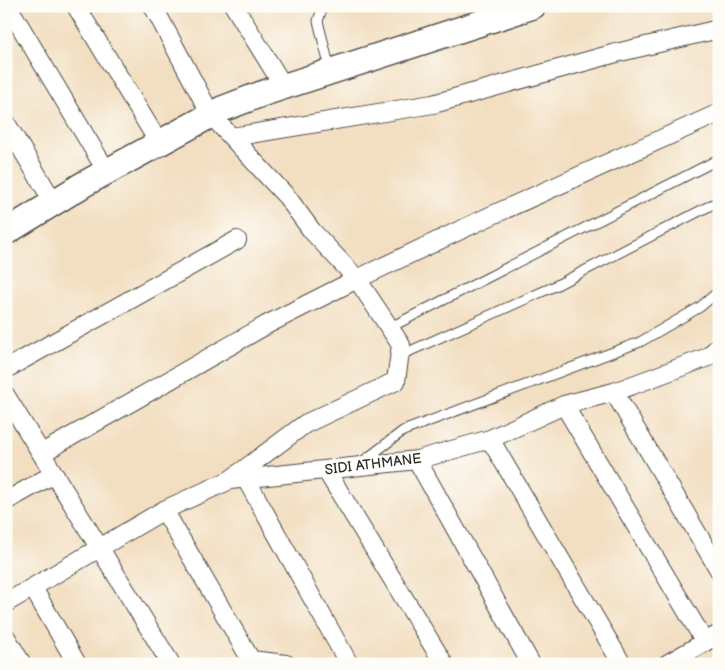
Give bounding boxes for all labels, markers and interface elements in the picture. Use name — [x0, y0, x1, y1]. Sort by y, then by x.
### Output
street label: SIDI ATHMANE — [324, 450, 422, 478]

